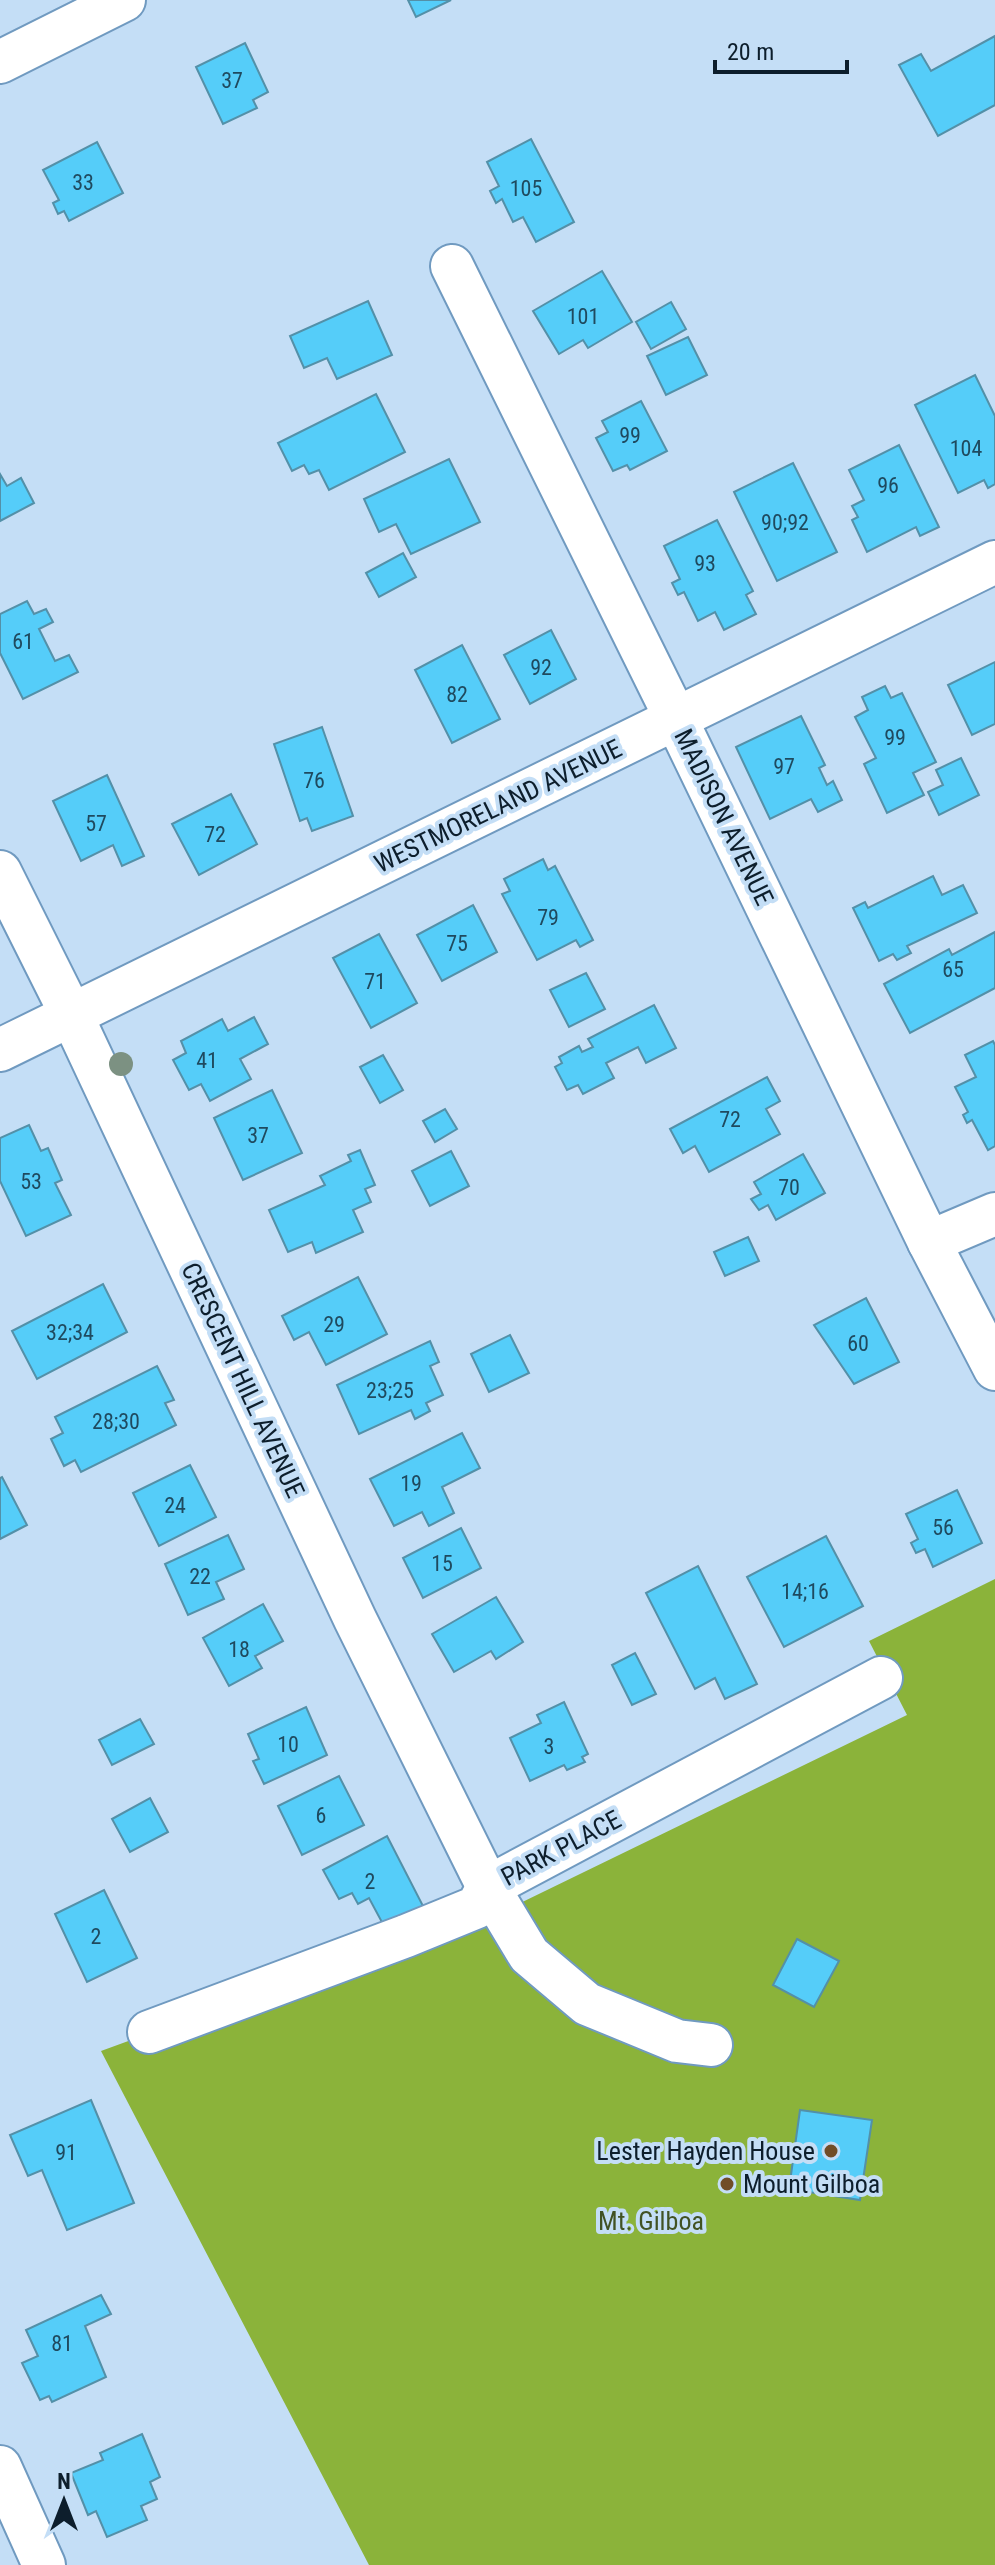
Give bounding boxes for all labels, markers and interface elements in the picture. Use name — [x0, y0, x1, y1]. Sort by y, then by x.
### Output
scale bar — [715, 24, 847, 74]
text: 20 m — [727, 38, 774, 66]
house number: 37 — [221, 68, 243, 93]
house number: 33 — [72, 170, 94, 195]
house number: 105 — [510, 176, 542, 201]
house number: 101 — [567, 304, 599, 329]
house number: 99 — [619, 423, 641, 448]
house number: 104 — [950, 436, 982, 461]
house number: 96 — [877, 473, 899, 498]
house number: 90;92 — [761, 510, 809, 535]
house number: 93 — [694, 551, 716, 576]
house number: 61 — [12, 629, 34, 654]
house number: 92 — [530, 655, 552, 680]
house number: 82 — [446, 682, 468, 707]
street label: MADISON AVENUE — [668, 724, 780, 910]
house number: 99 — [884, 725, 906, 750]
street label: WESTMORELAND AVENUE — [370, 733, 626, 879]
house number: 97 — [773, 754, 795, 779]
house number: 76 — [303, 768, 325, 793]
house number: 57 — [85, 811, 107, 836]
house number: 72 — [204, 822, 226, 847]
house number: 79 — [537, 905, 559, 930]
house number: 75 — [446, 931, 468, 956]
house number: 65 — [942, 957, 964, 982]
house number: 71 — [364, 969, 386, 994]
house number: 41 — [196, 1048, 218, 1073]
house number: 72 — [719, 1107, 741, 1132]
house number: 37 — [247, 1123, 269, 1148]
house number: 53 — [20, 1169, 42, 1194]
house number: 70 — [778, 1175, 800, 1200]
street label: CRESCENT HILL AVENUE — [175, 1258, 311, 1502]
house number: 29 — [323, 1312, 345, 1337]
house number: 32;34 — [46, 1320, 94, 1345]
house number: 60 — [847, 1331, 869, 1356]
house number: 23;25 — [366, 1378, 414, 1403]
house number: 28;30 — [92, 1409, 140, 1434]
house number: 19 — [400, 1471, 422, 1496]
house number: 24 — [164, 1493, 186, 1518]
house number: 56 — [932, 1515, 954, 1540]
house number: 15 — [431, 1551, 453, 1576]
house number: 22 — [189, 1564, 211, 1589]
house number: 14;16 — [781, 1579, 829, 1604]
house number: 18 — [228, 1637, 250, 1662]
house number: 10 — [277, 1732, 299, 1757]
house number: 3 — [544, 1734, 554, 1759]
house number: 6 — [316, 1803, 326, 1828]
street label: PARK PLACE — [496, 1804, 626, 1892]
house number: 2 — [365, 1869, 375, 1894]
house number: 2 — [91, 1924, 101, 1949]
place label: Lester Hayden House — [596, 2136, 815, 2166]
house number: 91 — [55, 2140, 77, 2165]
marker: Lester Hayden House — [822, 2142, 840, 2160]
place label: Mount Gilboa — [743, 2169, 880, 2199]
marker: Mount Gilboa — [718, 2175, 736, 2193]
park label: Mt. Gilboa — [598, 2206, 704, 2236]
house number: 81 — [51, 2331, 73, 2356]
north arrow — [24, 2461, 104, 2541]
text: N — [57, 2469, 71, 2494]

